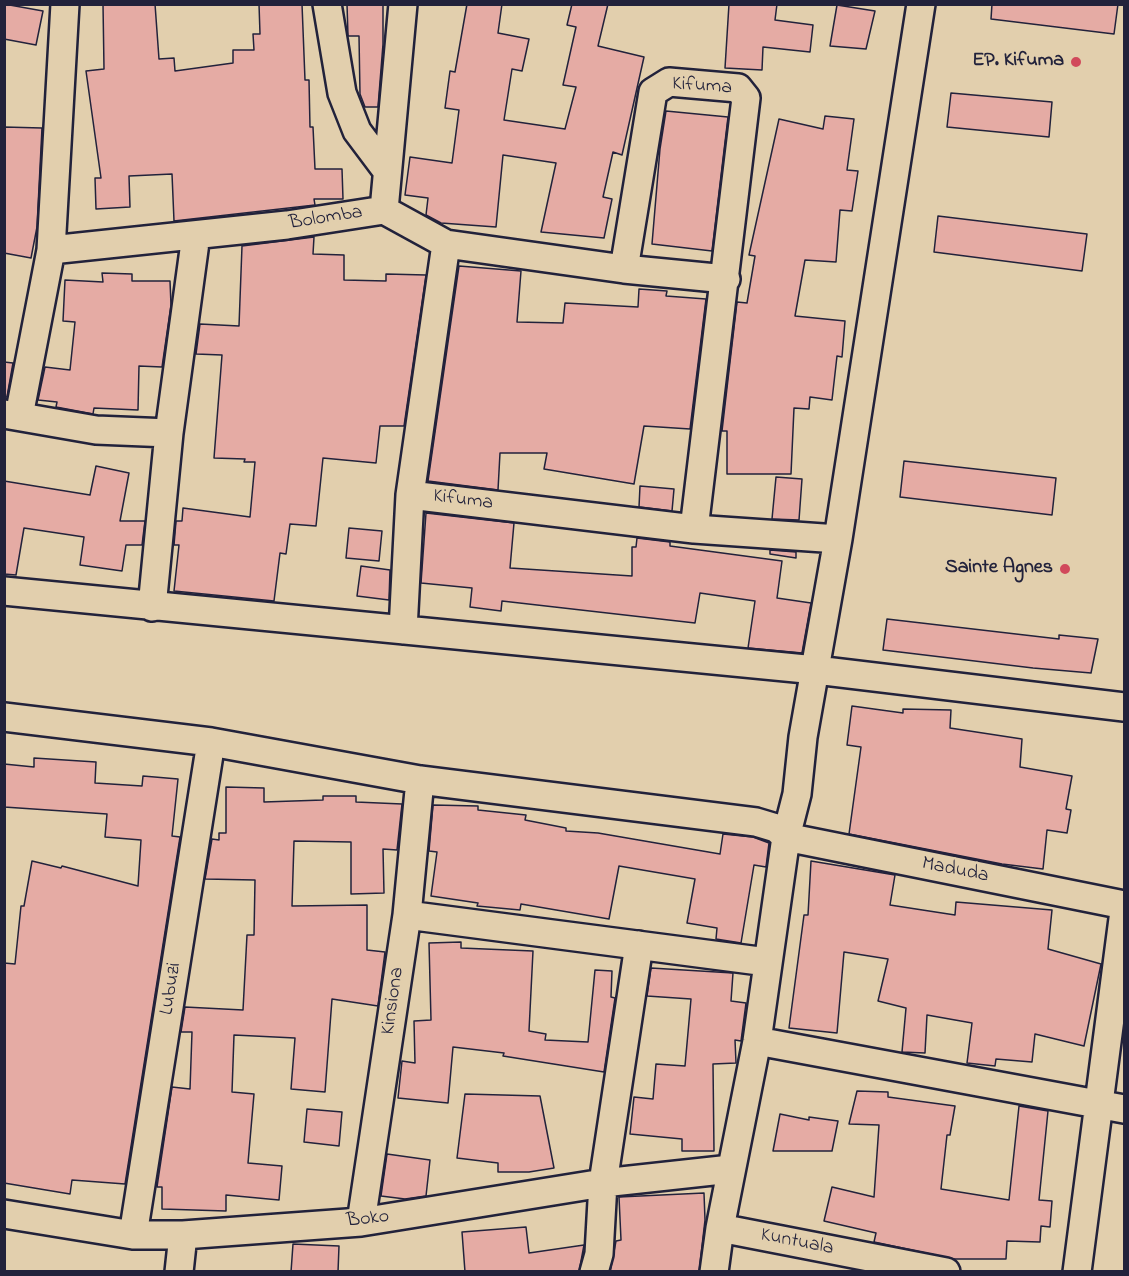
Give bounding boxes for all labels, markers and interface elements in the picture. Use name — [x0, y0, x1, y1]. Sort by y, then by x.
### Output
place label: EP. Kifuma — [972, 50, 1064, 74]
marker: EP. Kifuma — [1069, 55, 1083, 69]
street label: Kifuma — [671, 73, 733, 101]
street label: Bolomba — [288, 201, 364, 237]
street label: Kifuma — [432, 485, 494, 517]
place label: Sainte Agnes — [945, 557, 1053, 581]
marker: Sainte Agnes — [1058, 562, 1072, 576]
street label: Maduda — [920, 853, 990, 889]
street label: Lubuzi — [156, 961, 188, 1017]
street label: Kinsiona — [377, 966, 411, 1036]
street label: Boko — [345, 1206, 391, 1234]
street label: Kuntuala — [758, 1224, 836, 1262]

